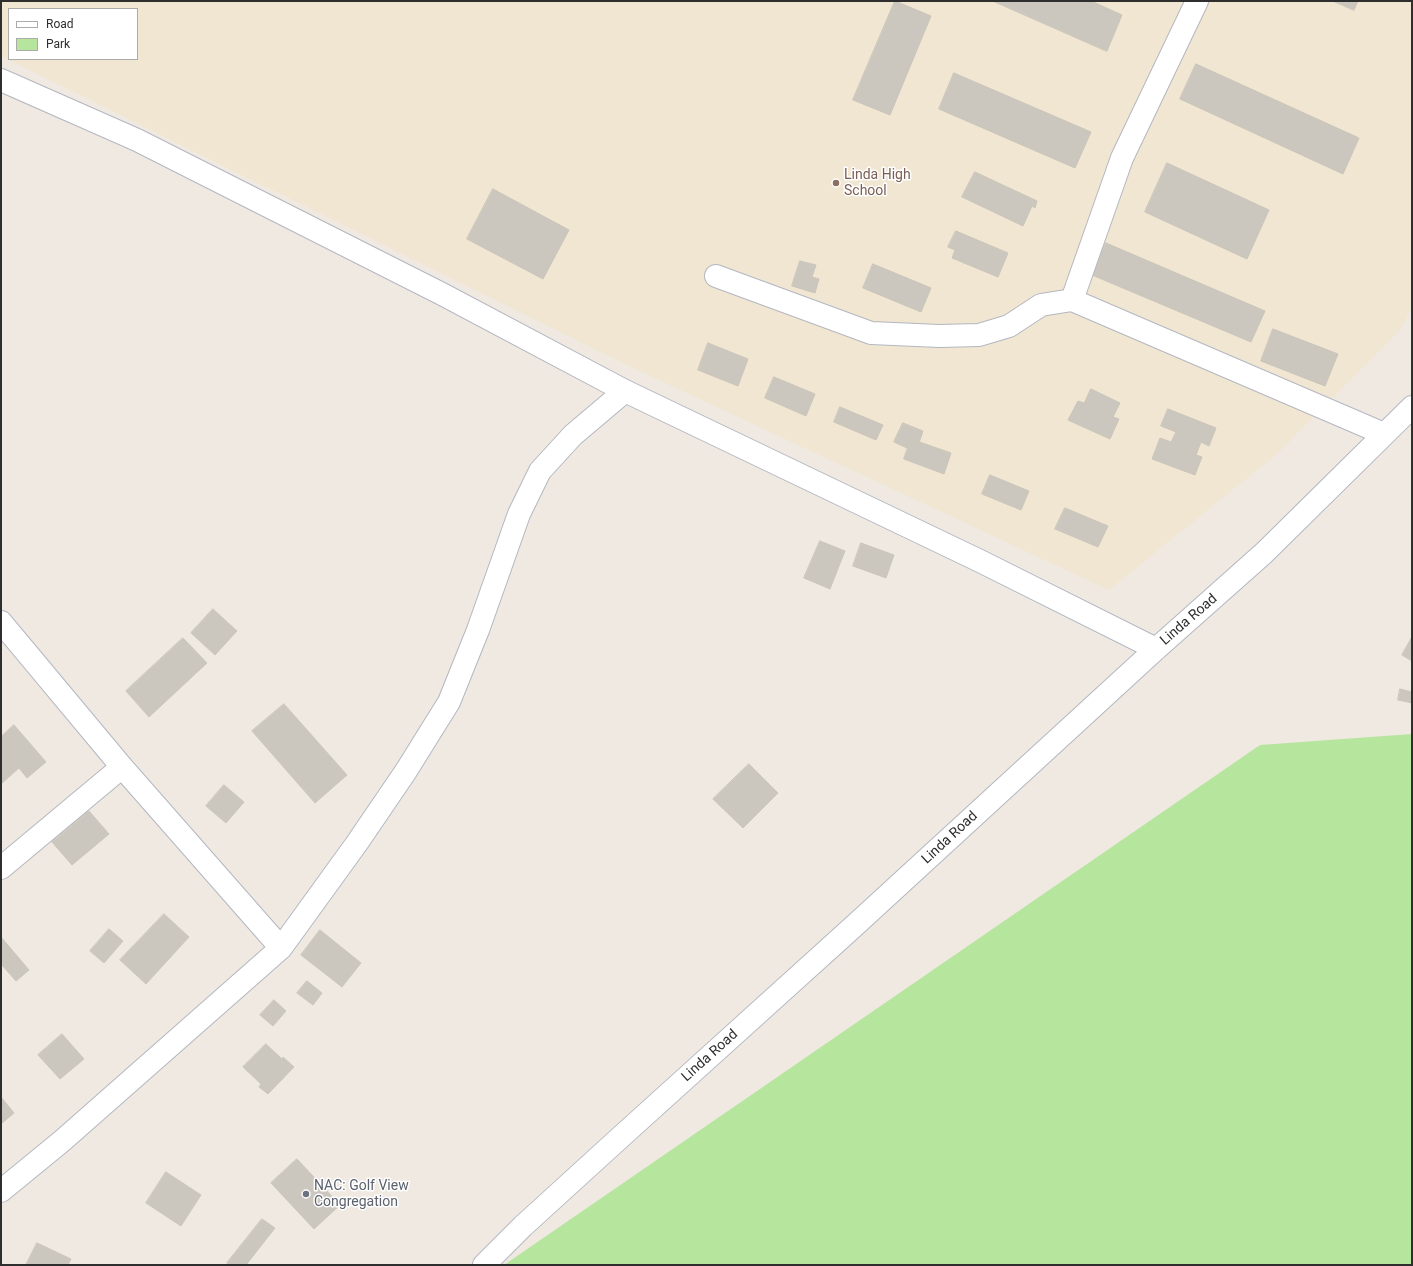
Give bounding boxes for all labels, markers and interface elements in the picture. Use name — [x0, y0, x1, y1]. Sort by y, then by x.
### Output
legend — [8, 8, 138, 60]
text: Road — [46, 17, 74, 31]
text: Park — [46, 37, 70, 51]
place label: Linda High School — [844, 167, 911, 200]
marker: Linda High School — [831, 178, 841, 188]
street label: Linda Road — [1157, 591, 1221, 649]
street label: Linda Road — [919, 808, 981, 868]
street label: Linda Road — [678, 1026, 742, 1086]
place label: NAC: Golf View Congregation — [314, 1178, 409, 1210]
marker: NAC: Golf View Congregation — [301, 1189, 311, 1199]

